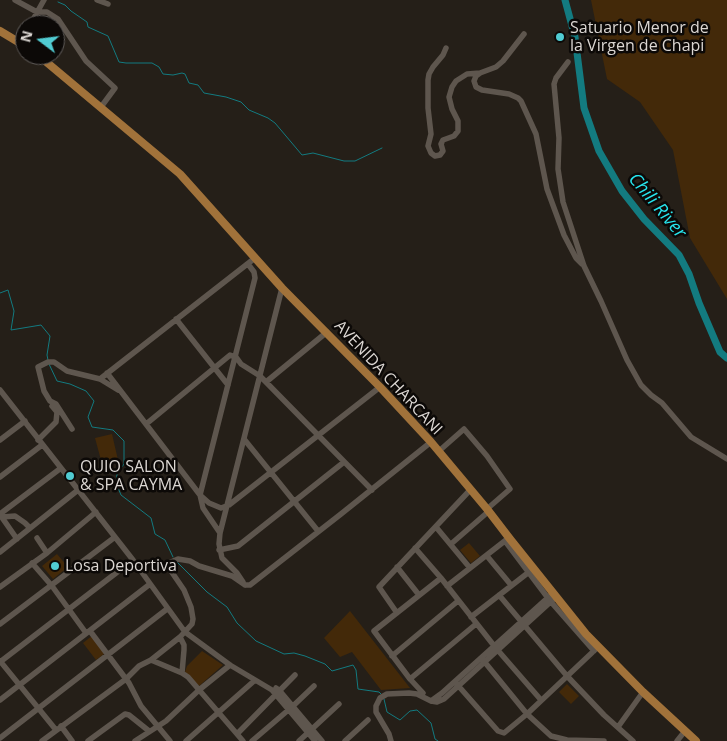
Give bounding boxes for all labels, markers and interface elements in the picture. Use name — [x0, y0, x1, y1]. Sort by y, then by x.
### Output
north arrow — [15, 15, 65, 65]
place label: Satuario Menor de la Virgen de Chapi — [570, 18, 709, 56]
text: N — [15, 28, 37, 44]
marker: Satuario Menor de la Virgen de Chapi — [554, 31, 566, 43]
water label: Chili River — [624, 169, 690, 243]
street label: AVENIDA CHARCANI — [330, 317, 446, 439]
place label: QUIO SALON & SPA CAYMA — [80, 457, 182, 495]
marker: QUIO SALON & SPA CAYMA — [64, 470, 76, 482]
place label: Losa Deportiva — [65, 556, 177, 576]
marker: Losa Deportiva — [49, 560, 61, 572]

